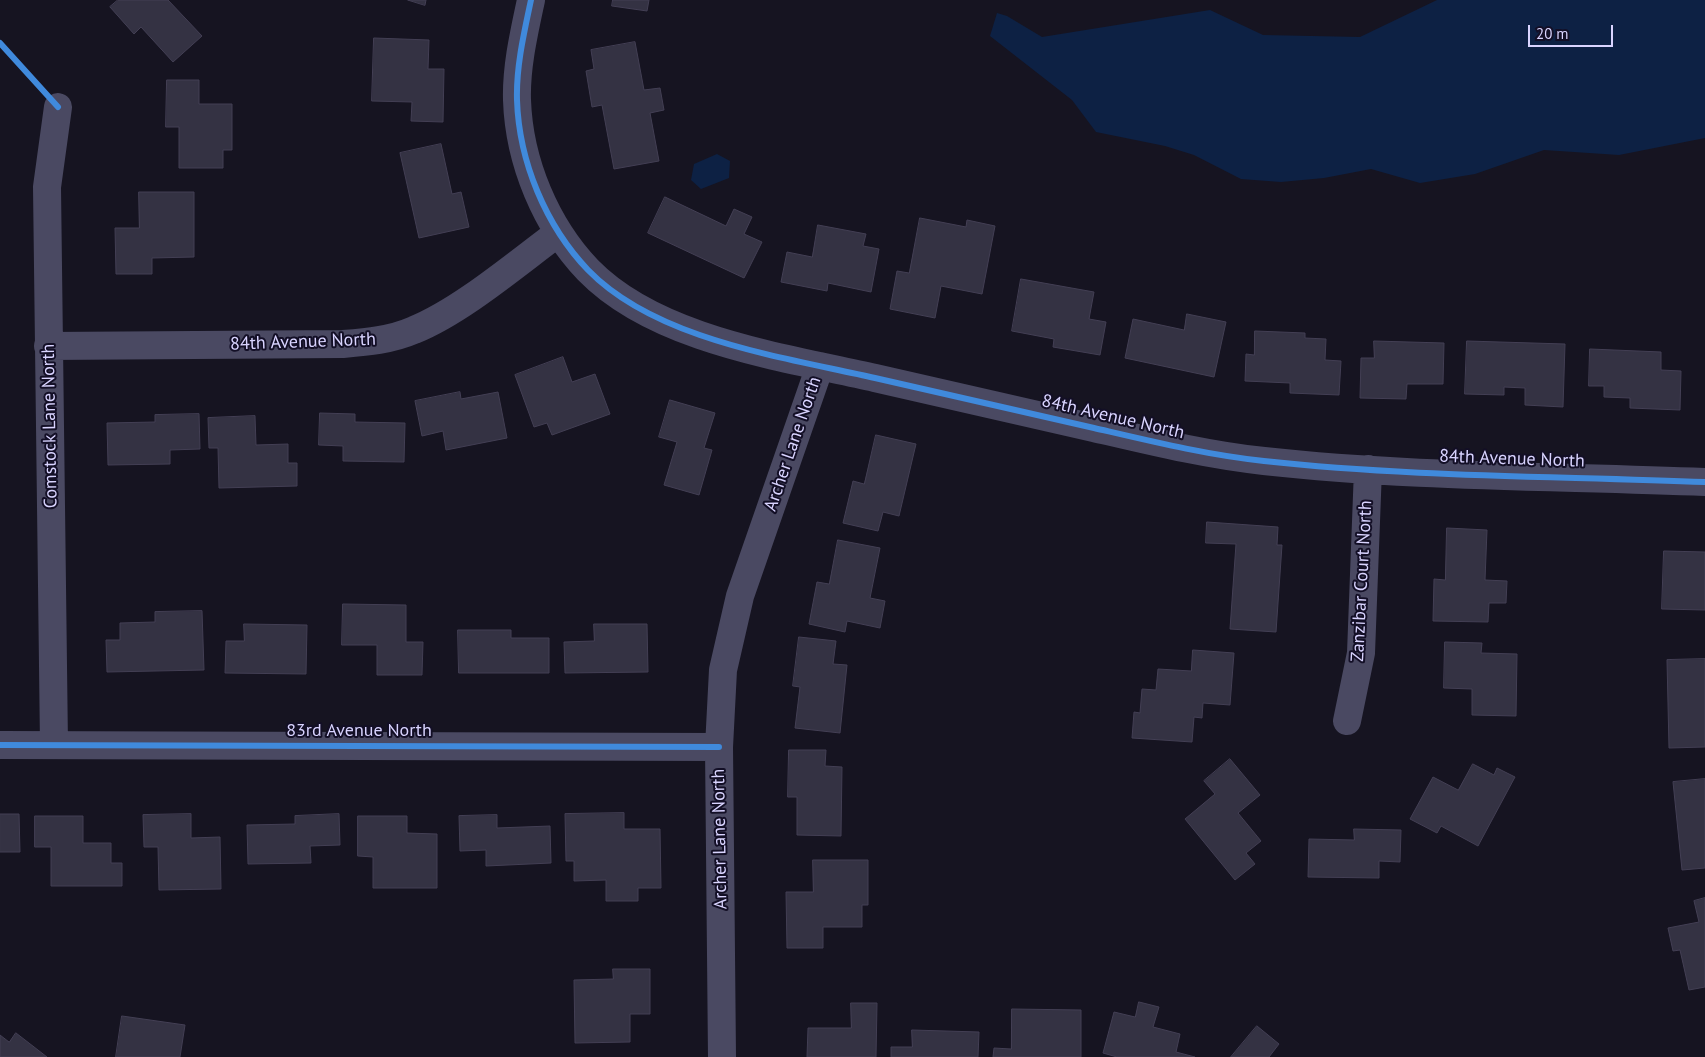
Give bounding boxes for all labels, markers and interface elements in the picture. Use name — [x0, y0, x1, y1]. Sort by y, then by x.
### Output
scale bar — [1530, 15, 1615, 47]
text: 20 m — [1536, 24, 1569, 43]
street label: 84th Avenue North — [230, 329, 376, 355]
street label: Comstock Lane North — [38, 344, 62, 508]
street label: Archer Lane North — [760, 374, 826, 514]
street label: 84th Avenue North — [1040, 390, 1186, 444]
street label: 84th Avenue North — [1439, 446, 1585, 472]
street label: Zanzibar Court North — [1347, 500, 1377, 662]
street label: 83rd Avenue North — [286, 720, 432, 742]
street label: Archer Lane North — [708, 768, 732, 910]

